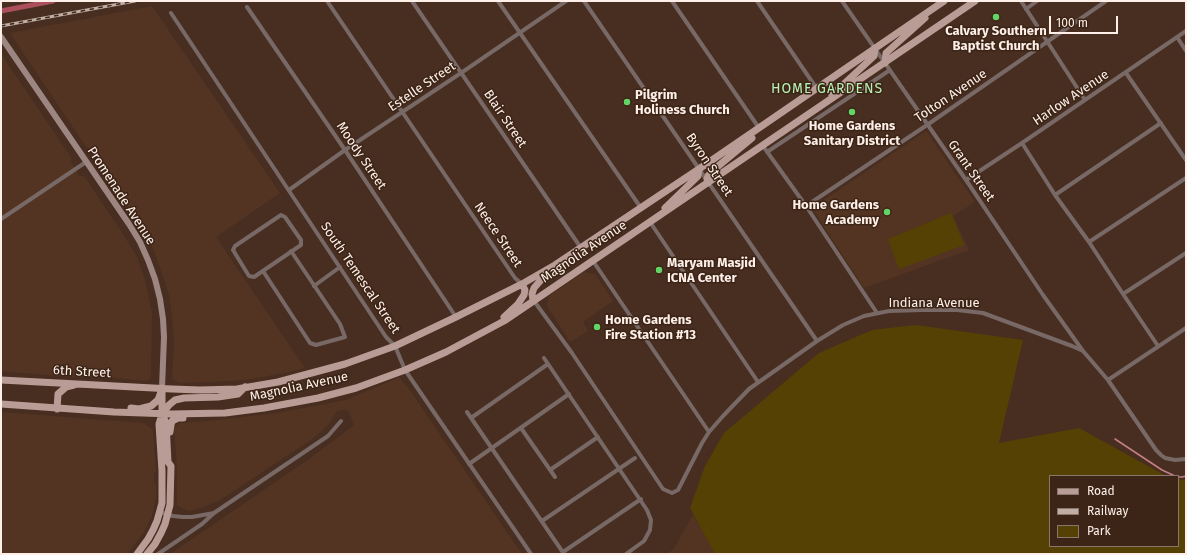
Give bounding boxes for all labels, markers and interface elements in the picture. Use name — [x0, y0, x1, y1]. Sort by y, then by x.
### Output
scale bar — [1051, 8, 1120, 34]
marker: Calvary Southern Baptist Church — [991, 12, 1001, 22]
text: 100 m — [1056, 16, 1088, 30]
place label: Calvary Southern Baptist Church — [945, 23, 1047, 54]
street label: Estelle Street — [385, 59, 459, 115]
street label: Tolton Avenue — [912, 66, 990, 126]
street label: Harlow Avenue — [1030, 67, 1112, 129]
district label: HOME GARDENS — [771, 81, 883, 97]
street label: Blair Street — [480, 87, 530, 151]
place label: Pilgrim Holiness Church — [635, 87, 730, 118]
marker: Pilgrim Holiness Church — [622, 97, 632, 107]
marker: Home Gardens Sanitary District — [847, 107, 857, 117]
place label: Home Gardens Sanitary District — [804, 118, 900, 149]
street label: Moody Street — [333, 119, 389, 193]
street label: Byron Street — [682, 130, 736, 200]
street label: Grant Street — [944, 138, 998, 204]
street label: Promenade Avenue — [83, 144, 159, 248]
place label: Home Gardens Academy — [792, 197, 879, 228]
street label: Neece Street — [471, 200, 525, 270]
marker: Home Gardens Academy — [882, 207, 892, 217]
street label: Magnolia Avenue — [538, 218, 630, 286]
street label: South Temescal Street — [317, 219, 403, 337]
place label: Maryam Masjid ICNA Center — [667, 255, 756, 286]
marker: Maryam Masjid ICNA Center — [654, 265, 664, 275]
street label: Indiana Avenue — [888, 295, 980, 311]
place label: Home Gardens Fire Station #13 — [605, 312, 696, 343]
marker: Home Gardens Fire Station #13 — [592, 322, 602, 332]
street label: 6th Street — [53, 363, 111, 381]
street label: Magnolia Avenue — [248, 369, 350, 405]
legend — [1049, 475, 1179, 547]
text: Road — [1087, 484, 1115, 498]
text: Railway — [1087, 504, 1128, 518]
text: Park — [1087, 524, 1111, 538]

